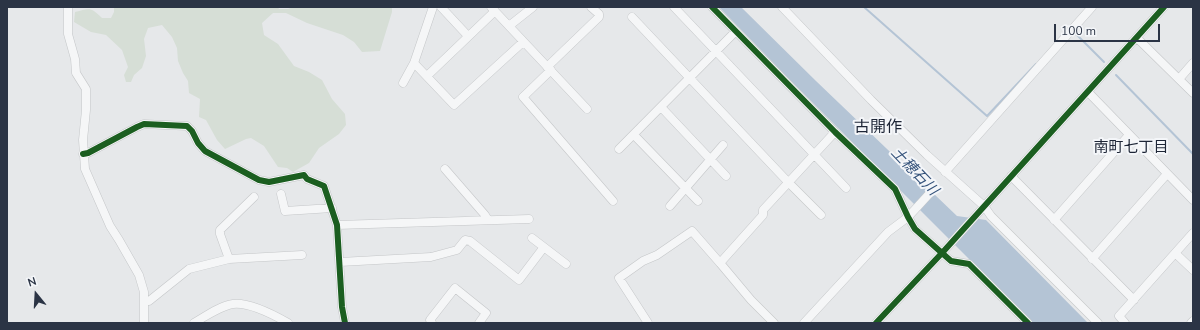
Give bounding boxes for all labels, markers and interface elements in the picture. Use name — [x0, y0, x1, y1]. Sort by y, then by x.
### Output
scale bar — [1056, 16, 1162, 42]
text: 100 m — [1061, 23, 1096, 39]
district label: 古開作 — [854, 118, 902, 138]
district label: 南町七丁目 — [1094, 139, 1168, 157]
water label: 土穂石川 — [887, 144, 941, 200]
north arrow — [16, 274, 56, 314]
text: N — [26, 274, 38, 291]

